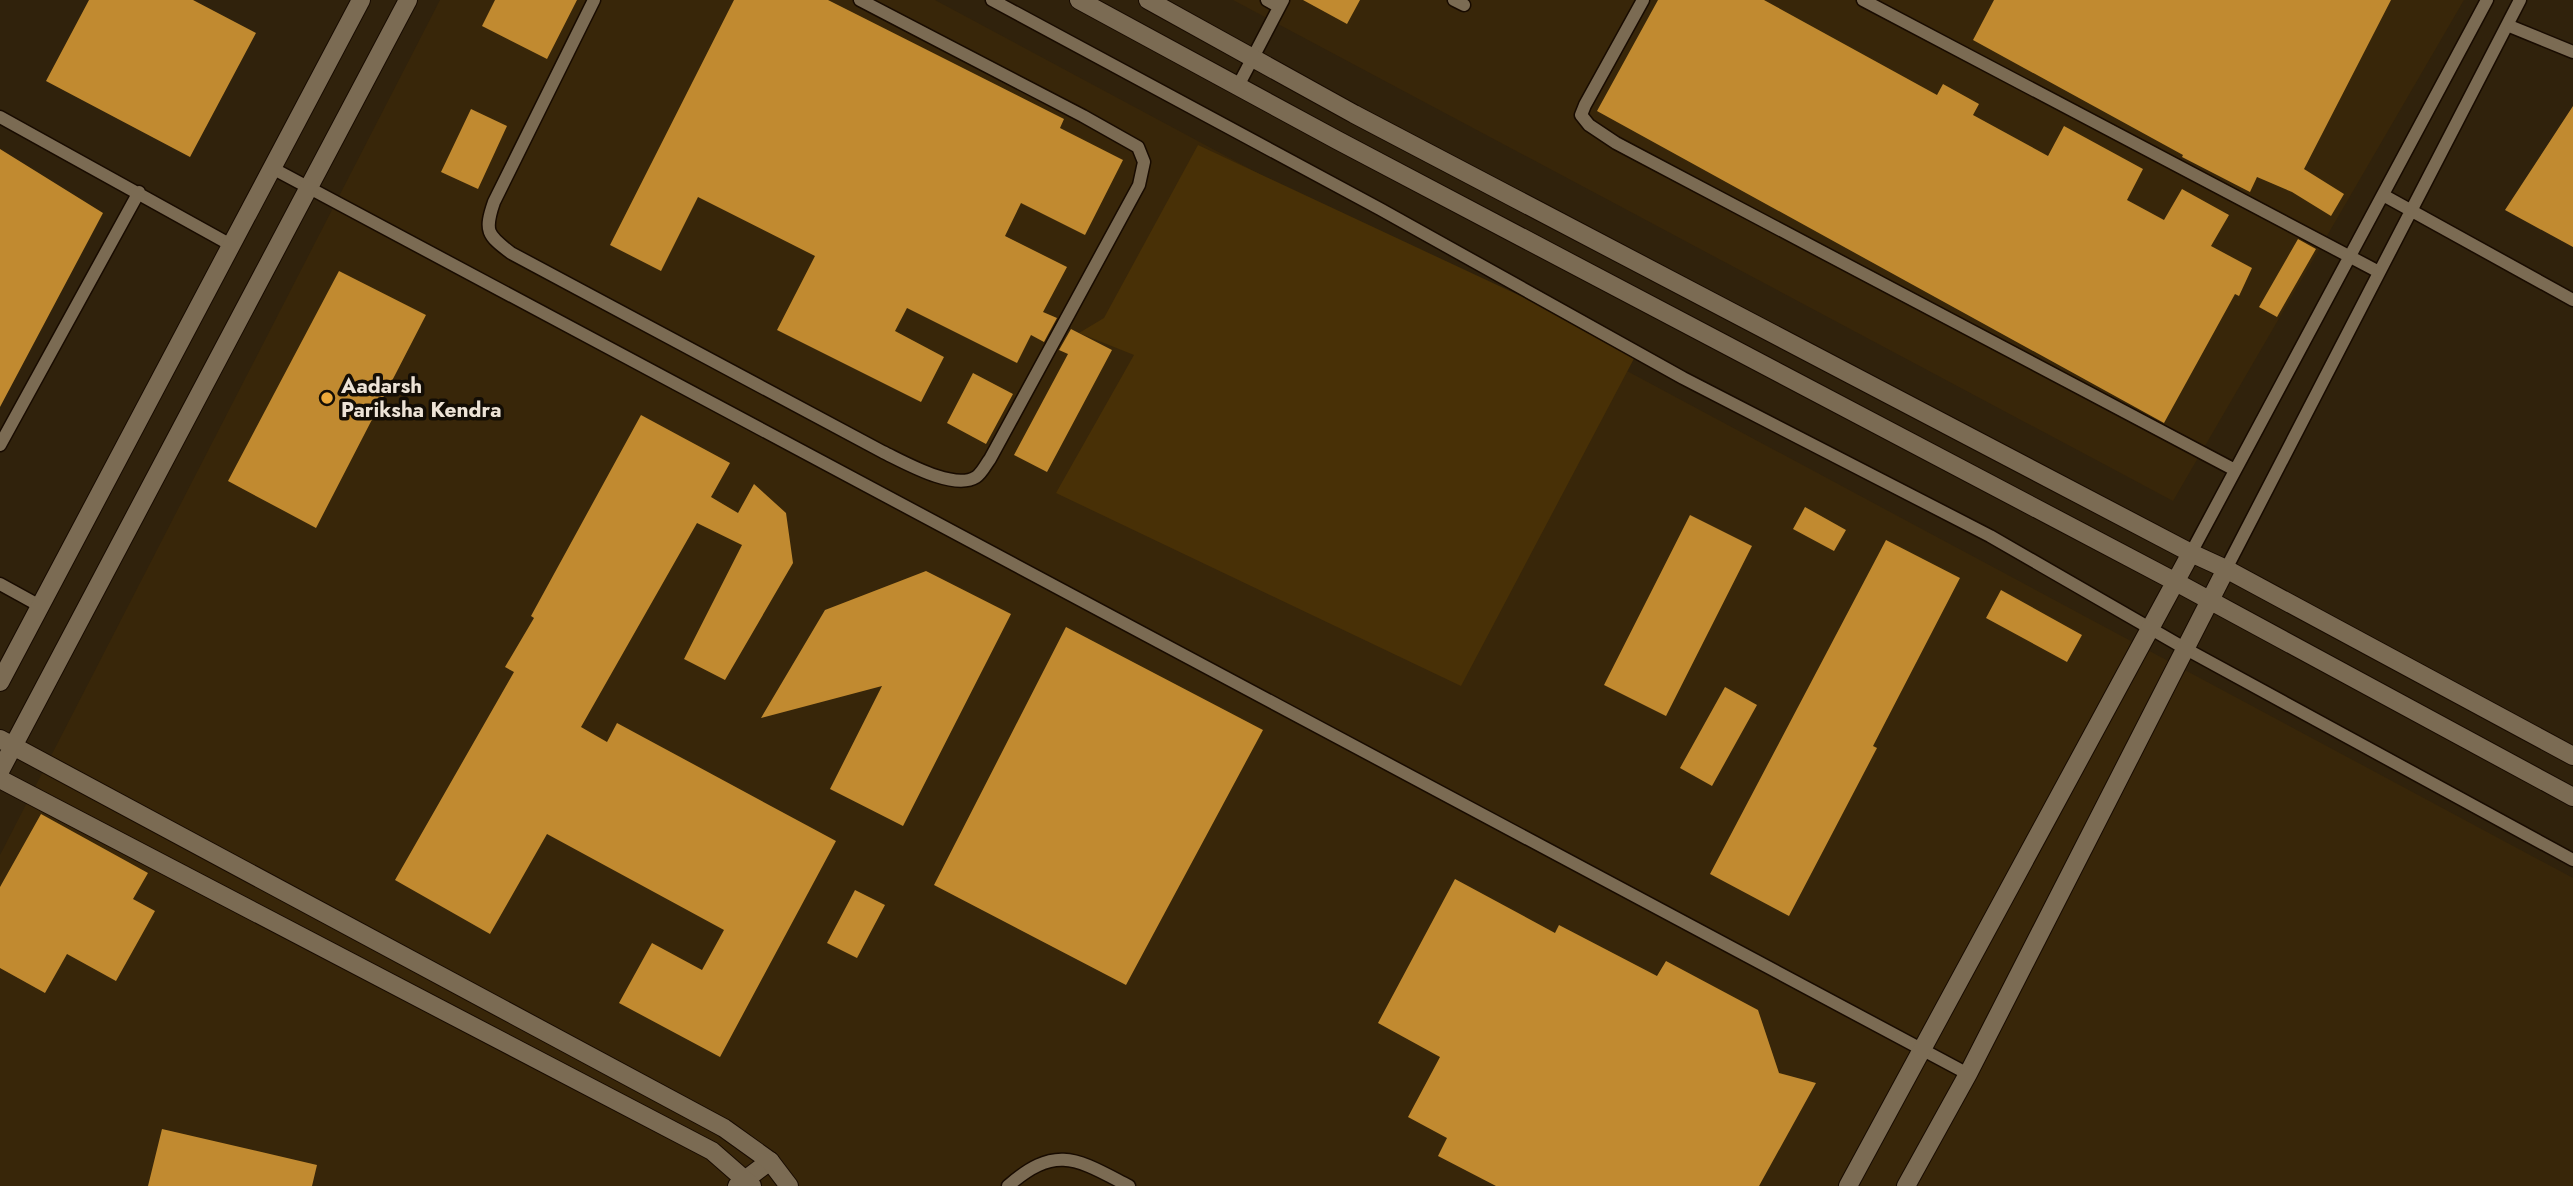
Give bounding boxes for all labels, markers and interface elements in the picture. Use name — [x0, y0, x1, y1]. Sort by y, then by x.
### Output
place label: Aadarsh Pariksha Kendra — [340, 371, 502, 425]
marker: Aadarsh Pariksha Kendra — [319, 390, 335, 406]

